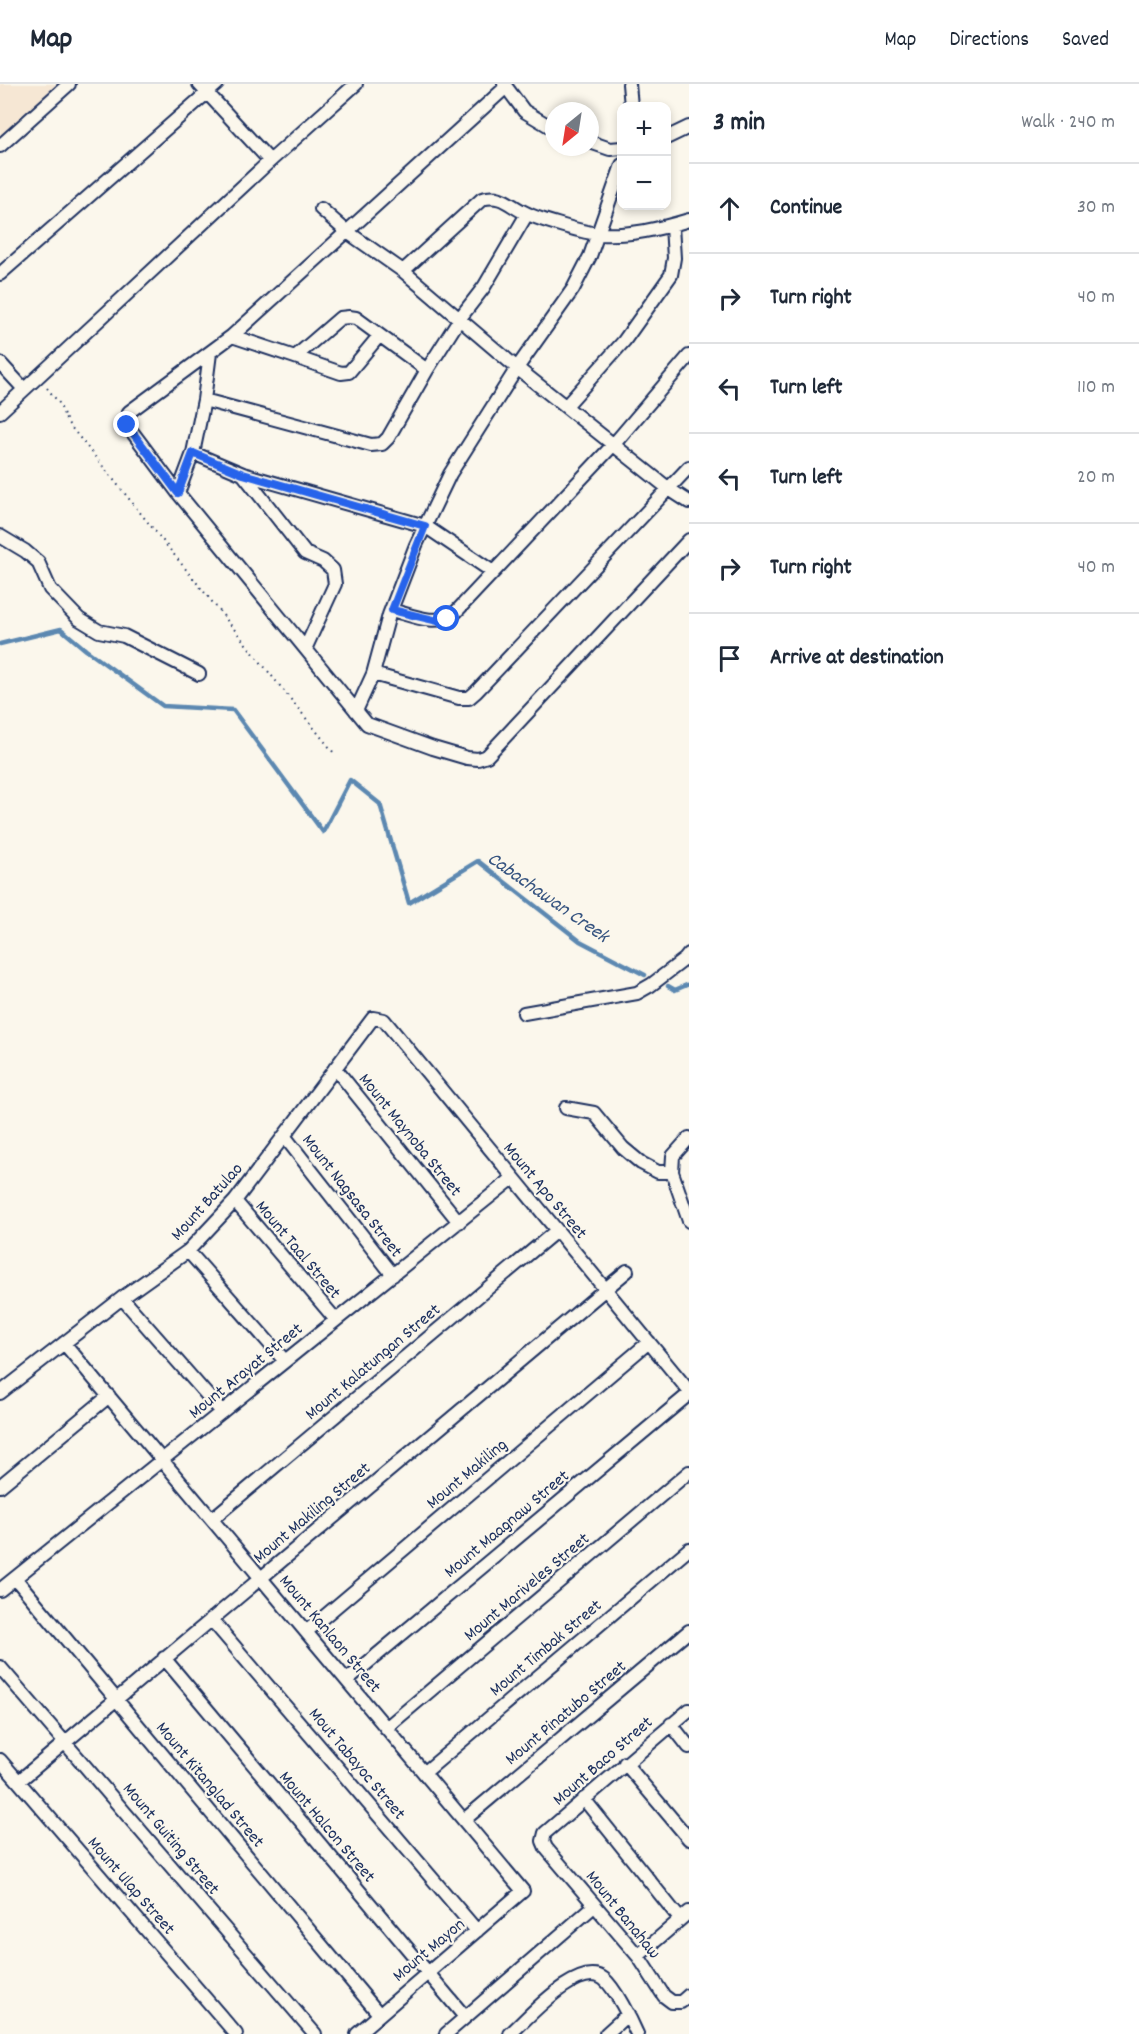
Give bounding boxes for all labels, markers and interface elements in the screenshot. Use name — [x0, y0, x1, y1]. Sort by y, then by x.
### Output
text: Map — [30, 21, 72, 61]
text: Map — [885, 26, 916, 56]
text: Directions — [949, 26, 1029, 56]
text: Saved — [1062, 26, 1109, 56]
north arrow — [545, 102, 599, 156]
map controls — [617, 102, 671, 210]
button: + — [617, 102, 671, 156]
text: 3 min — [713, 105, 765, 142]
text: Walk · 240 m — [1021, 109, 1115, 137]
button: − — [617, 156, 671, 210]
icon: ahead — [713, 192, 746, 225]
text: Continue — [770, 193, 842, 224]
text: 30 m — [1077, 194, 1115, 222]
icon: right — [713, 282, 746, 315]
text: Turn right — [770, 283, 852, 314]
text: 40 m — [1077, 284, 1115, 312]
icon: left — [713, 372, 746, 405]
text: Turn left — [770, 373, 842, 404]
text: 110 m — [1077, 374, 1115, 402]
route end — [113, 411, 139, 437]
icon: left — [713, 462, 746, 495]
text: Turn left — [770, 463, 842, 494]
text: 20 m — [1077, 464, 1115, 492]
icon: right — [713, 552, 746, 585]
text: Turn right — [770, 553, 852, 584]
text: 40 m — [1077, 554, 1115, 582]
route start — [433, 605, 459, 631]
icon: arrive — [713, 642, 746, 675]
text: Arrive at destination — [770, 643, 944, 674]
water label: Cabachawan Creek — [481, 846, 615, 952]
street label: Mount Maynoba Street — [351, 1069, 467, 1203]
street label: Mount Nagsasa Street — [295, 1130, 407, 1264]
street label: Mount Apo Street — [496, 1138, 592, 1246]
street label: Mount Batulao — [166, 1158, 250, 1247]
street label: Mount Taal Street — [248, 1196, 346, 1305]
street label: Mount Kalatungan Street — [300, 1298, 447, 1427]
street label: Mount Arayat Street — [184, 1318, 309, 1426]
street label: Mount Makiling — [422, 1434, 514, 1516]
street label: Mount Makiling Street — [248, 1457, 377, 1571]
street label: Mount Maagnaw Street — [439, 1465, 576, 1585]
street label: Mount Mariveles Street — [459, 1528, 596, 1648]
street label: Mount Kanlaon Street — [272, 1570, 386, 1699]
street label: Mount Timbak Street — [485, 1594, 608, 1703]
street label: Mount Pinatubo Street — [500, 1655, 633, 1772]
street label: Mout Tabayoc Street — [302, 1703, 411, 1826]
street label: Mount Baco Street — [548, 1711, 659, 1812]
street label: Mount Kitanglad Street — [149, 1717, 269, 1854]
street label: Mount Halcon Street — [272, 1766, 380, 1889]
street label: Mount Guiting Street — [116, 1778, 225, 1901]
street label: Mount Ulap Street — [80, 1832, 180, 1942]
street label: Mount Banahaw — [579, 1866, 666, 1965]
street label: Mount Mayon — [388, 1913, 471, 1989]

